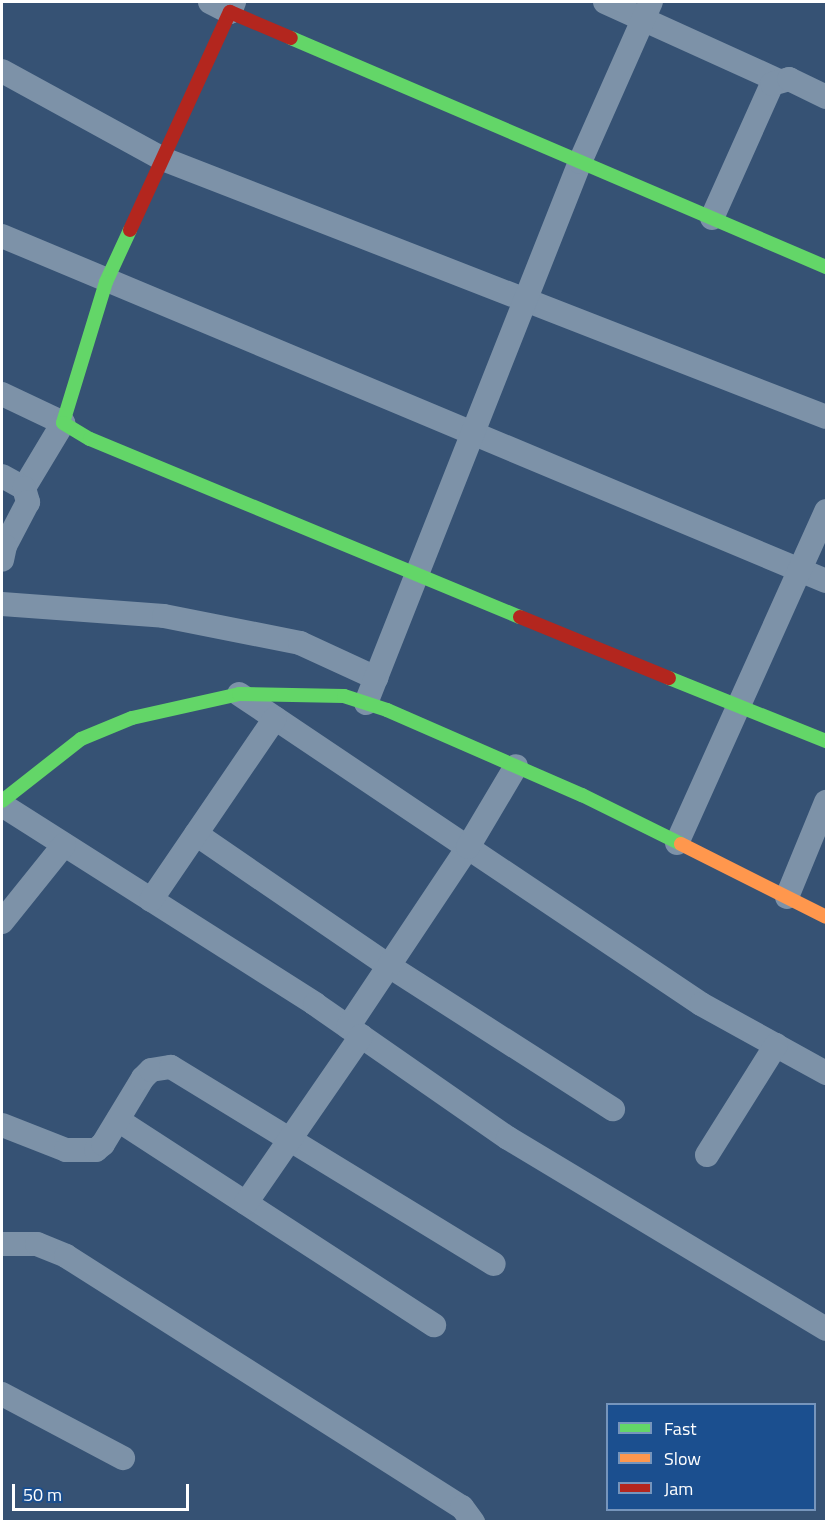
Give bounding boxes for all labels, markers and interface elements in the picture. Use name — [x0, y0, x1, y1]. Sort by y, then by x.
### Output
legend — [606, 1403, 816, 1511]
text: Fast — [664, 1415, 697, 1442]
text: Slow — [664, 1445, 701, 1472]
scale bar — [15, 1472, 192, 1510]
text: Jam — [664, 1475, 693, 1502]
text: 50 m — [23, 1481, 62, 1508]

